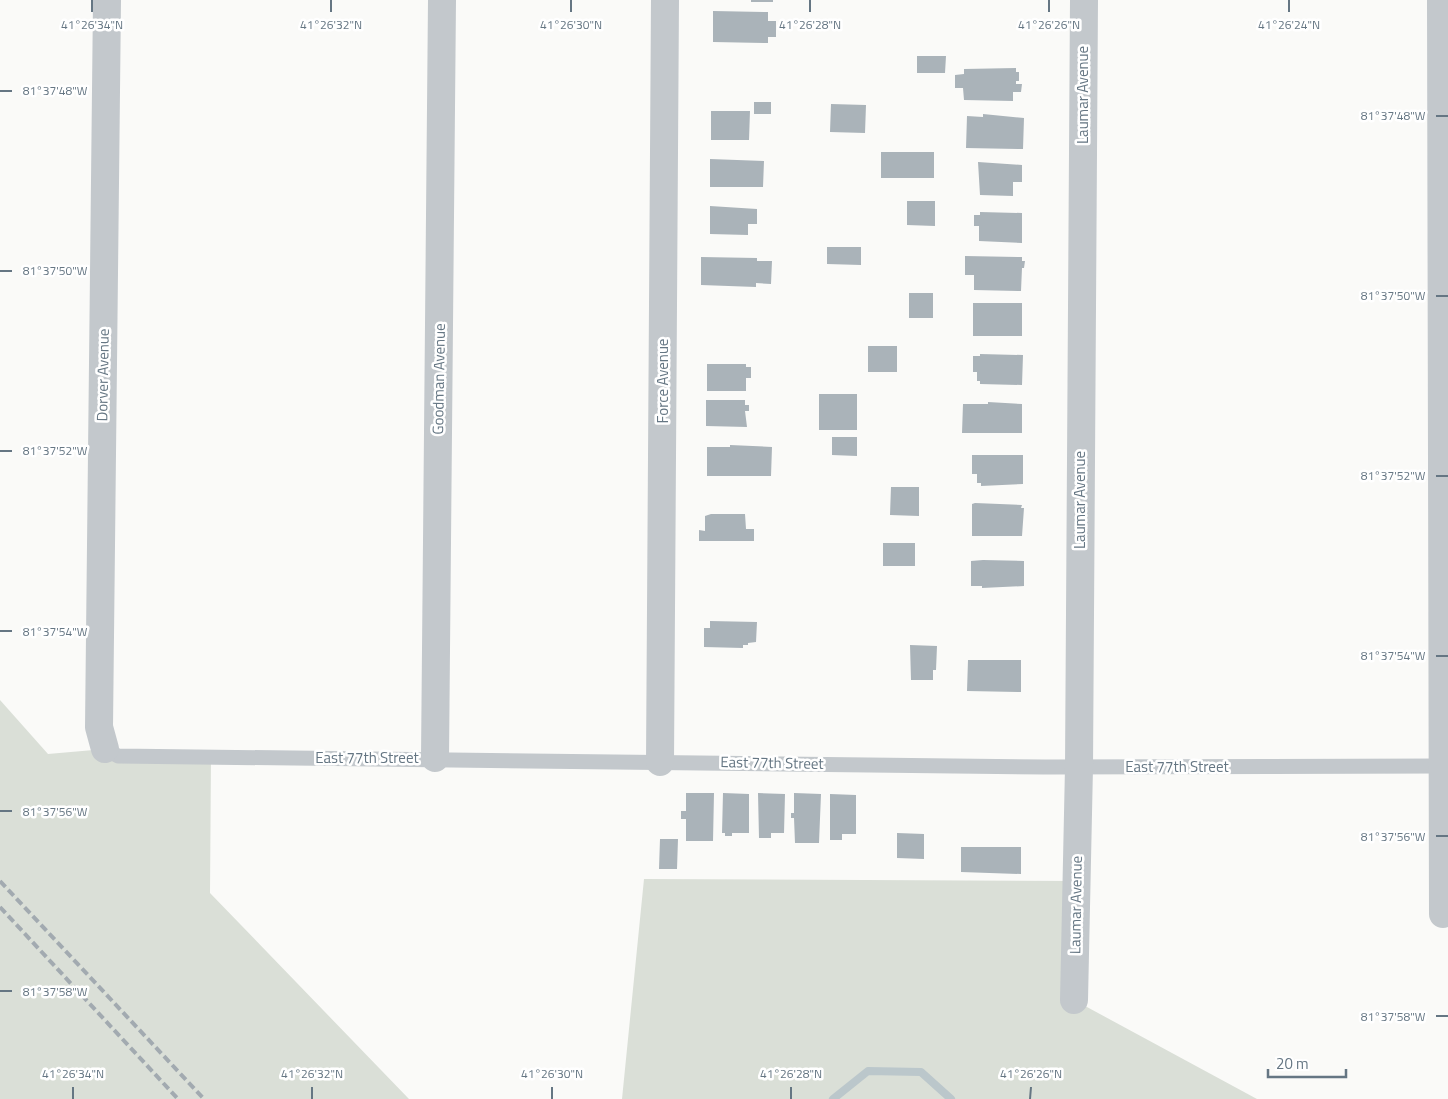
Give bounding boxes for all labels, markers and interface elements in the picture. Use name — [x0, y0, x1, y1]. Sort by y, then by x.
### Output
text: 41°26'34"N — [61, 15, 123, 34]
text: 41°26'32"N — [300, 15, 362, 34]
text: 41°26'30"N — [540, 15, 602, 34]
text: 41°26'28"N — [779, 15, 841, 34]
text: 41°26'26"N — [1018, 15, 1080, 34]
text: 41°26'24"N — [1258, 15, 1320, 34]
street label: Laumar Avenue — [1071, 46, 1094, 144]
text: 81°37'48"W — [23, 81, 88, 100]
text: 81°37'48"W — [1361, 106, 1426, 125]
text: 81°37'50"W — [23, 261, 88, 280]
text: 81°37'50"W — [1361, 286, 1426, 305]
street label: Goodman Avenue — [426, 323, 451, 435]
street label: Dorver Avenue — [90, 328, 115, 422]
street label: Force Avenue — [651, 339, 674, 423]
text: 81°37'52"W — [23, 441, 88, 460]
street label: Laumar Avenue — [1068, 451, 1091, 549]
text: 81°37'52"W — [1361, 466, 1426, 485]
text: 81°37'54"W — [23, 622, 88, 641]
text: 81°37'54"W — [1361, 646, 1426, 665]
street label: East 77th Street — [315, 746, 419, 769]
street label: East 77th Street — [720, 750, 825, 775]
street label: East 77th Street — [1125, 755, 1229, 778]
text: 81°37'56"W — [23, 802, 88, 821]
text: 81°37'56"W — [1361, 827, 1426, 846]
street label: Laumar Avenue — [1063, 856, 1088, 954]
text: 81°37'58"W — [23, 982, 88, 1001]
text: 81°37'58"W — [1361, 1007, 1426, 1026]
scale bar — [1268, 1046, 1346, 1078]
text: 20 m — [1276, 1052, 1309, 1075]
text: 41°26'34"N — [42, 1064, 104, 1083]
text: 41°26'32"N — [281, 1064, 343, 1083]
text: 41°26'30"N — [521, 1064, 583, 1083]
text: 41°26'28"N — [760, 1064, 822, 1083]
text: 41°26'26"N — [1000, 1064, 1062, 1083]

